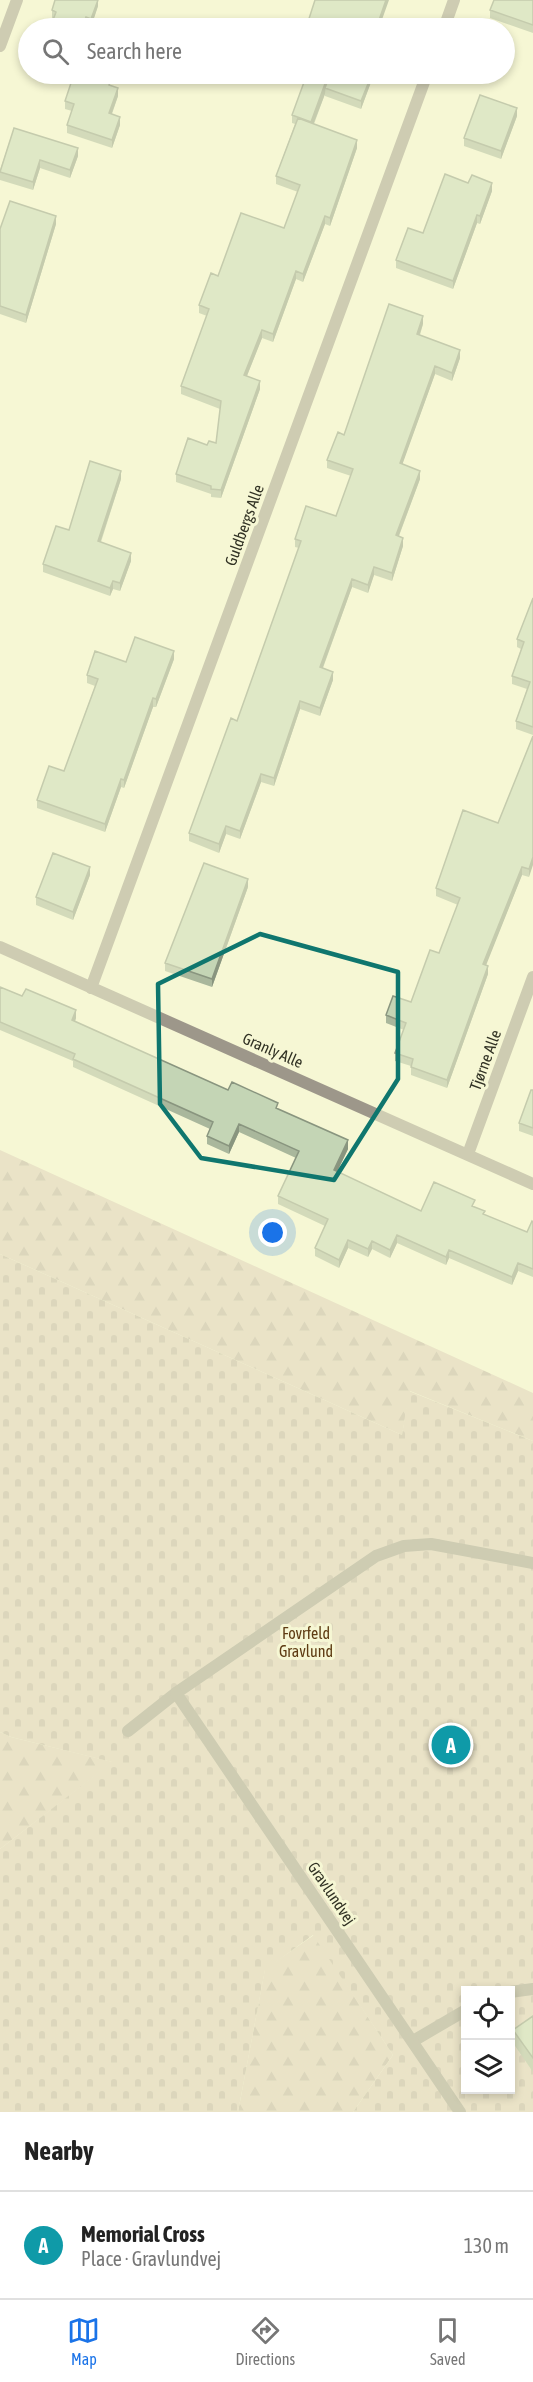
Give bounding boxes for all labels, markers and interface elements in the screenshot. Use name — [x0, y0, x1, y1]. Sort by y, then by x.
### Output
search box — [18, 18, 515, 84]
icon: search — [39, 35, 72, 68]
text: Search here — [87, 38, 182, 64]
street label: Guldbergs Alle — [221, 482, 268, 568]
street label: Tjørne Alle — [466, 1027, 505, 1093]
street label: Granly Alle — [240, 1029, 306, 1072]
your location — [258, 1218, 287, 1247]
park label: Fovrfeld Gravlund — [279, 1624, 333, 1660]
pin: A — [432, 1722, 470, 1768]
street label: Gravlundvej — [304, 1858, 359, 1928]
map controls — [461, 1986, 515, 2094]
button: locate — [461, 1986, 515, 2040]
button: layers — [461, 2040, 515, 2094]
text: Nearby — [24, 2136, 94, 2166]
text: Memorial Cross — [81, 2221, 205, 2247]
text: A — [39, 2234, 48, 2257]
text: 130 m — [464, 2234, 509, 2257]
text: Place · Gravlundvej — [81, 2247, 221, 2270]
tab: Map — [67, 2314, 100, 2368]
tab: Directions — [235, 2314, 295, 2368]
tab: Saved — [430, 2314, 465, 2368]

